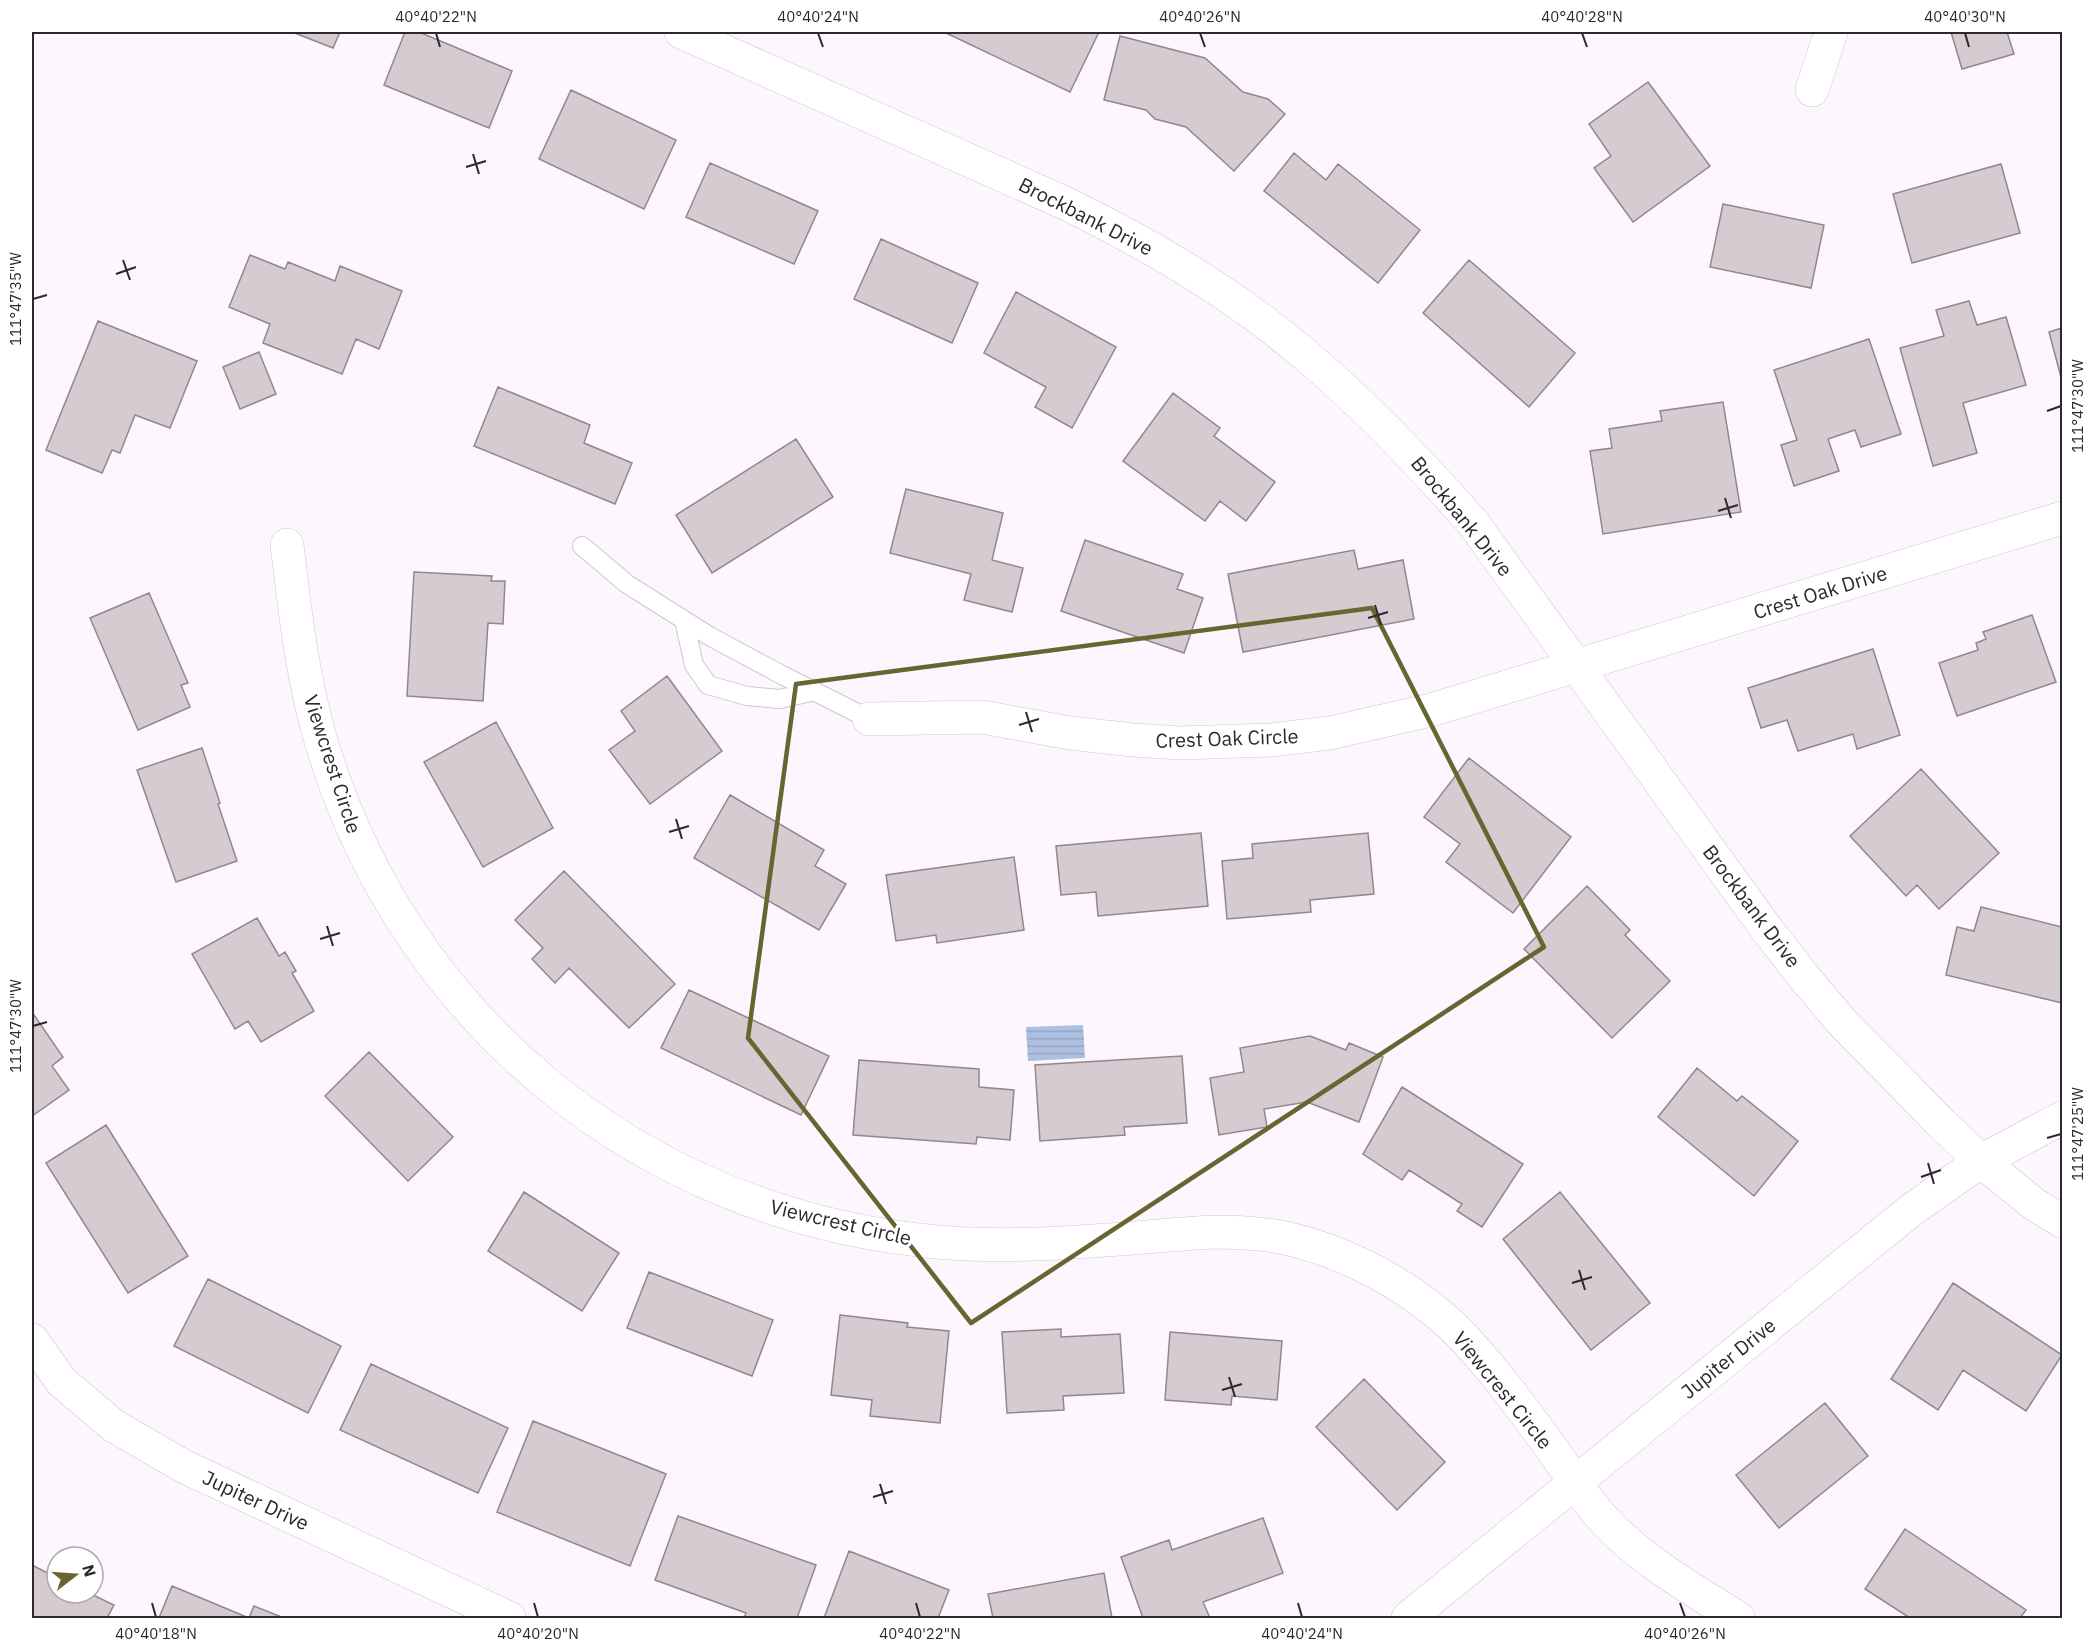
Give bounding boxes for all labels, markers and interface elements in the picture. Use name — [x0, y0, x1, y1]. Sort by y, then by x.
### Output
text: 40°40'22"N — [395, 7, 477, 26]
text: 40°40'24"N — [777, 7, 859, 26]
text: 40°40'26"N — [1159, 7, 1241, 26]
text: 40°40'28"N — [1541, 7, 1623, 26]
text: 40°40'30"N — [1924, 7, 2006, 26]
street label: Brockbank Drive — [1014, 171, 1158, 262]
text: 111°47'35"W — [6, 252, 25, 346]
text: 111°47'30"W — [2068, 359, 2087, 453]
street label: Brockbank Drive — [1405, 450, 1519, 582]
street label: Crest Oak Drive — [1750, 559, 1890, 625]
street label: Viewcrest Circle — [298, 691, 368, 837]
street label: Crest Oak Circle — [1155, 722, 1299, 754]
street label: Brockbank Drive — [1697, 839, 1807, 973]
text: 111°47'30"W — [6, 979, 25, 1073]
text: 111°47'25"W — [2068, 1087, 2087, 1181]
street label: Viewcrest Circle — [768, 1193, 914, 1251]
street label: Jupiter Drive — [1675, 1311, 1781, 1405]
street label: Viewcrest Circle — [1447, 1326, 1559, 1454]
street label: Jupiter Drive — [198, 1464, 314, 1536]
north arrow — [45, 1545, 105, 1605]
text: N — [78, 1562, 101, 1579]
text: 40°40'18"N — [115, 1624, 197, 1643]
text: 40°40'20"N — [497, 1624, 579, 1643]
text: 40°40'22"N — [879, 1624, 961, 1643]
text: 40°40'24"N — [1261, 1624, 1343, 1643]
text: 40°40'26"N — [1644, 1624, 1726, 1643]

